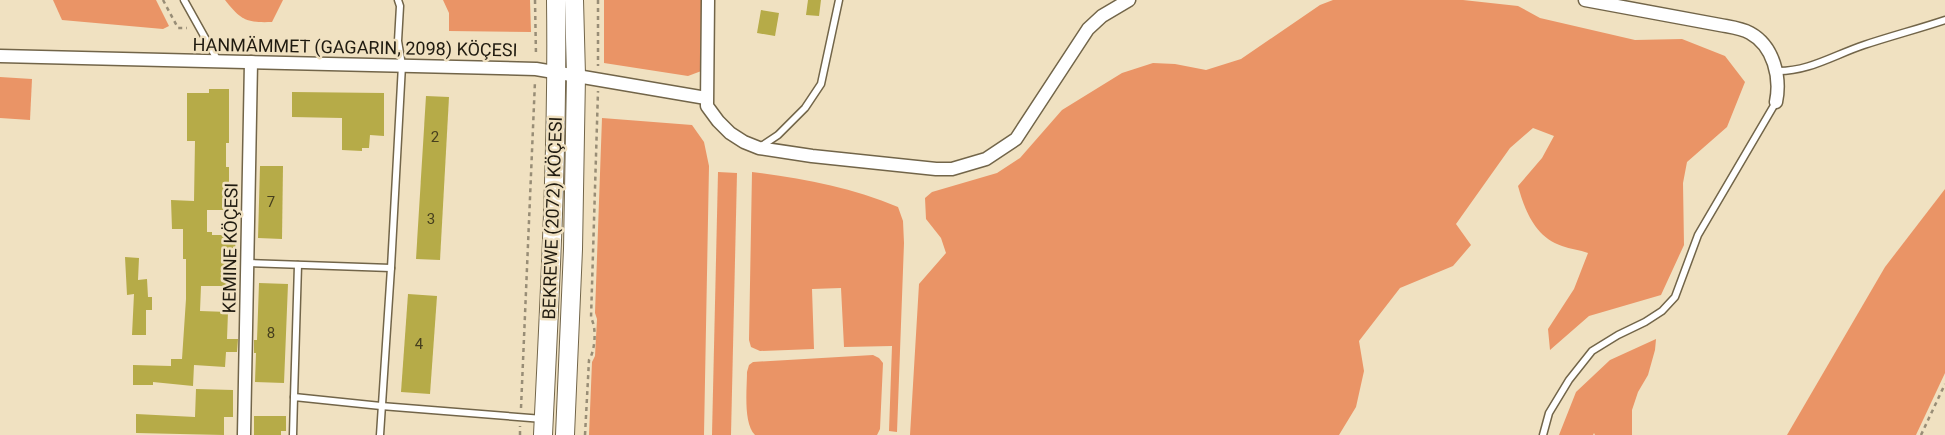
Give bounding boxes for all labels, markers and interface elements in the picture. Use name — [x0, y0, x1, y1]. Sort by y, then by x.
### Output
street label: HANMÄMMET (GAGARIN, 2098) KÖÇESI — [192, 34, 518, 61]
street label: BEKREWE (2072) KÖÇESI — [538, 116, 567, 320]
house number: 2 — [431, 128, 439, 146]
street label: KEMINE KÖÇESI — [218, 183, 242, 313]
house number: 7 — [267, 193, 275, 211]
house number: 3 — [427, 210, 435, 228]
house number: 8 — [267, 324, 275, 342]
house number: 4 — [415, 335, 424, 353]

